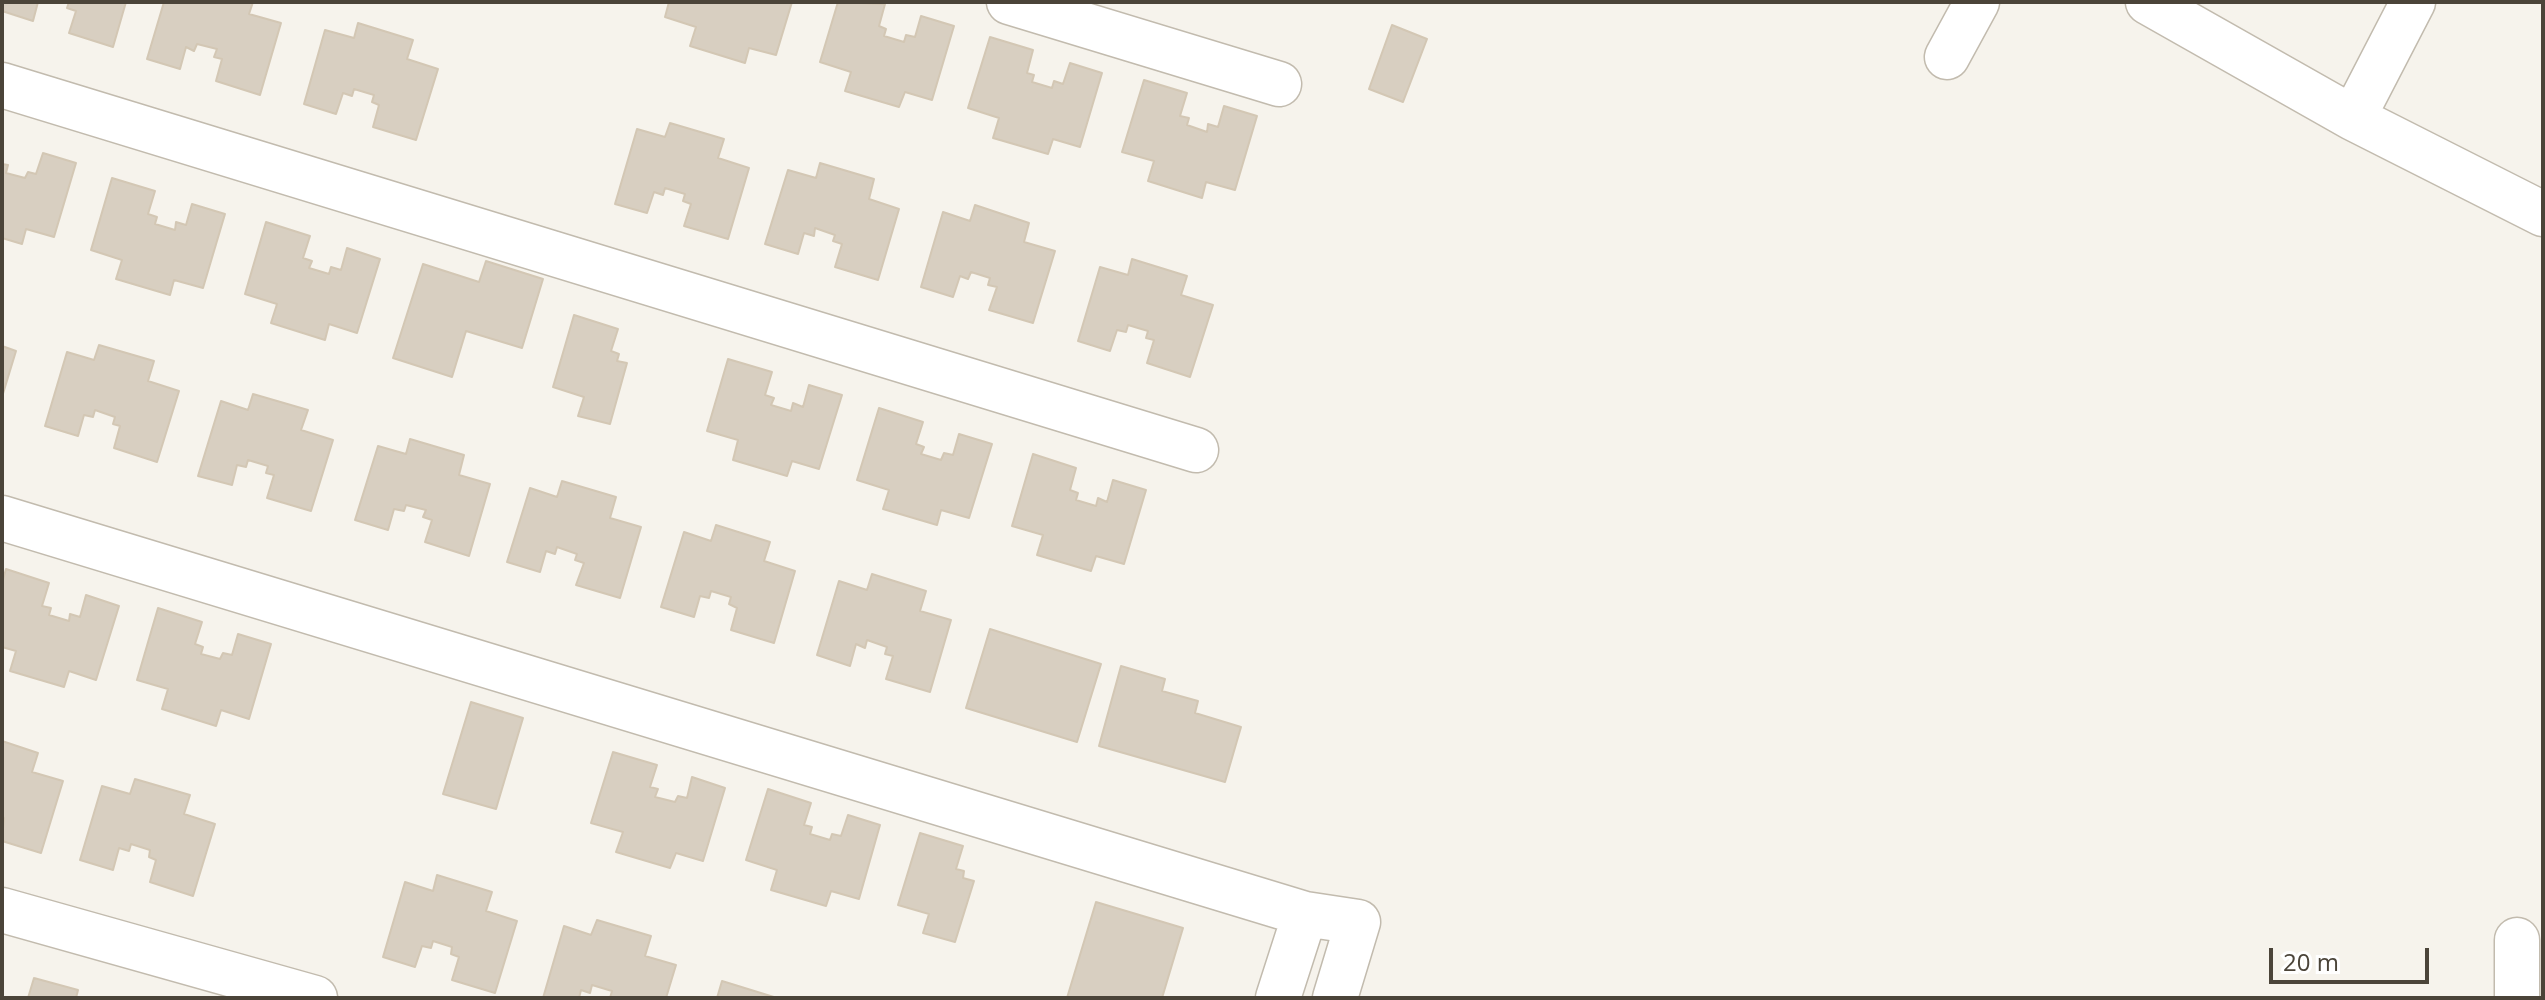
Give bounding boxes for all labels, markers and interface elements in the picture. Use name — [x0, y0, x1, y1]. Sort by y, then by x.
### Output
scale bar — [2273, 932, 2433, 982]
text: 20 m — [2283, 945, 2339, 978]

